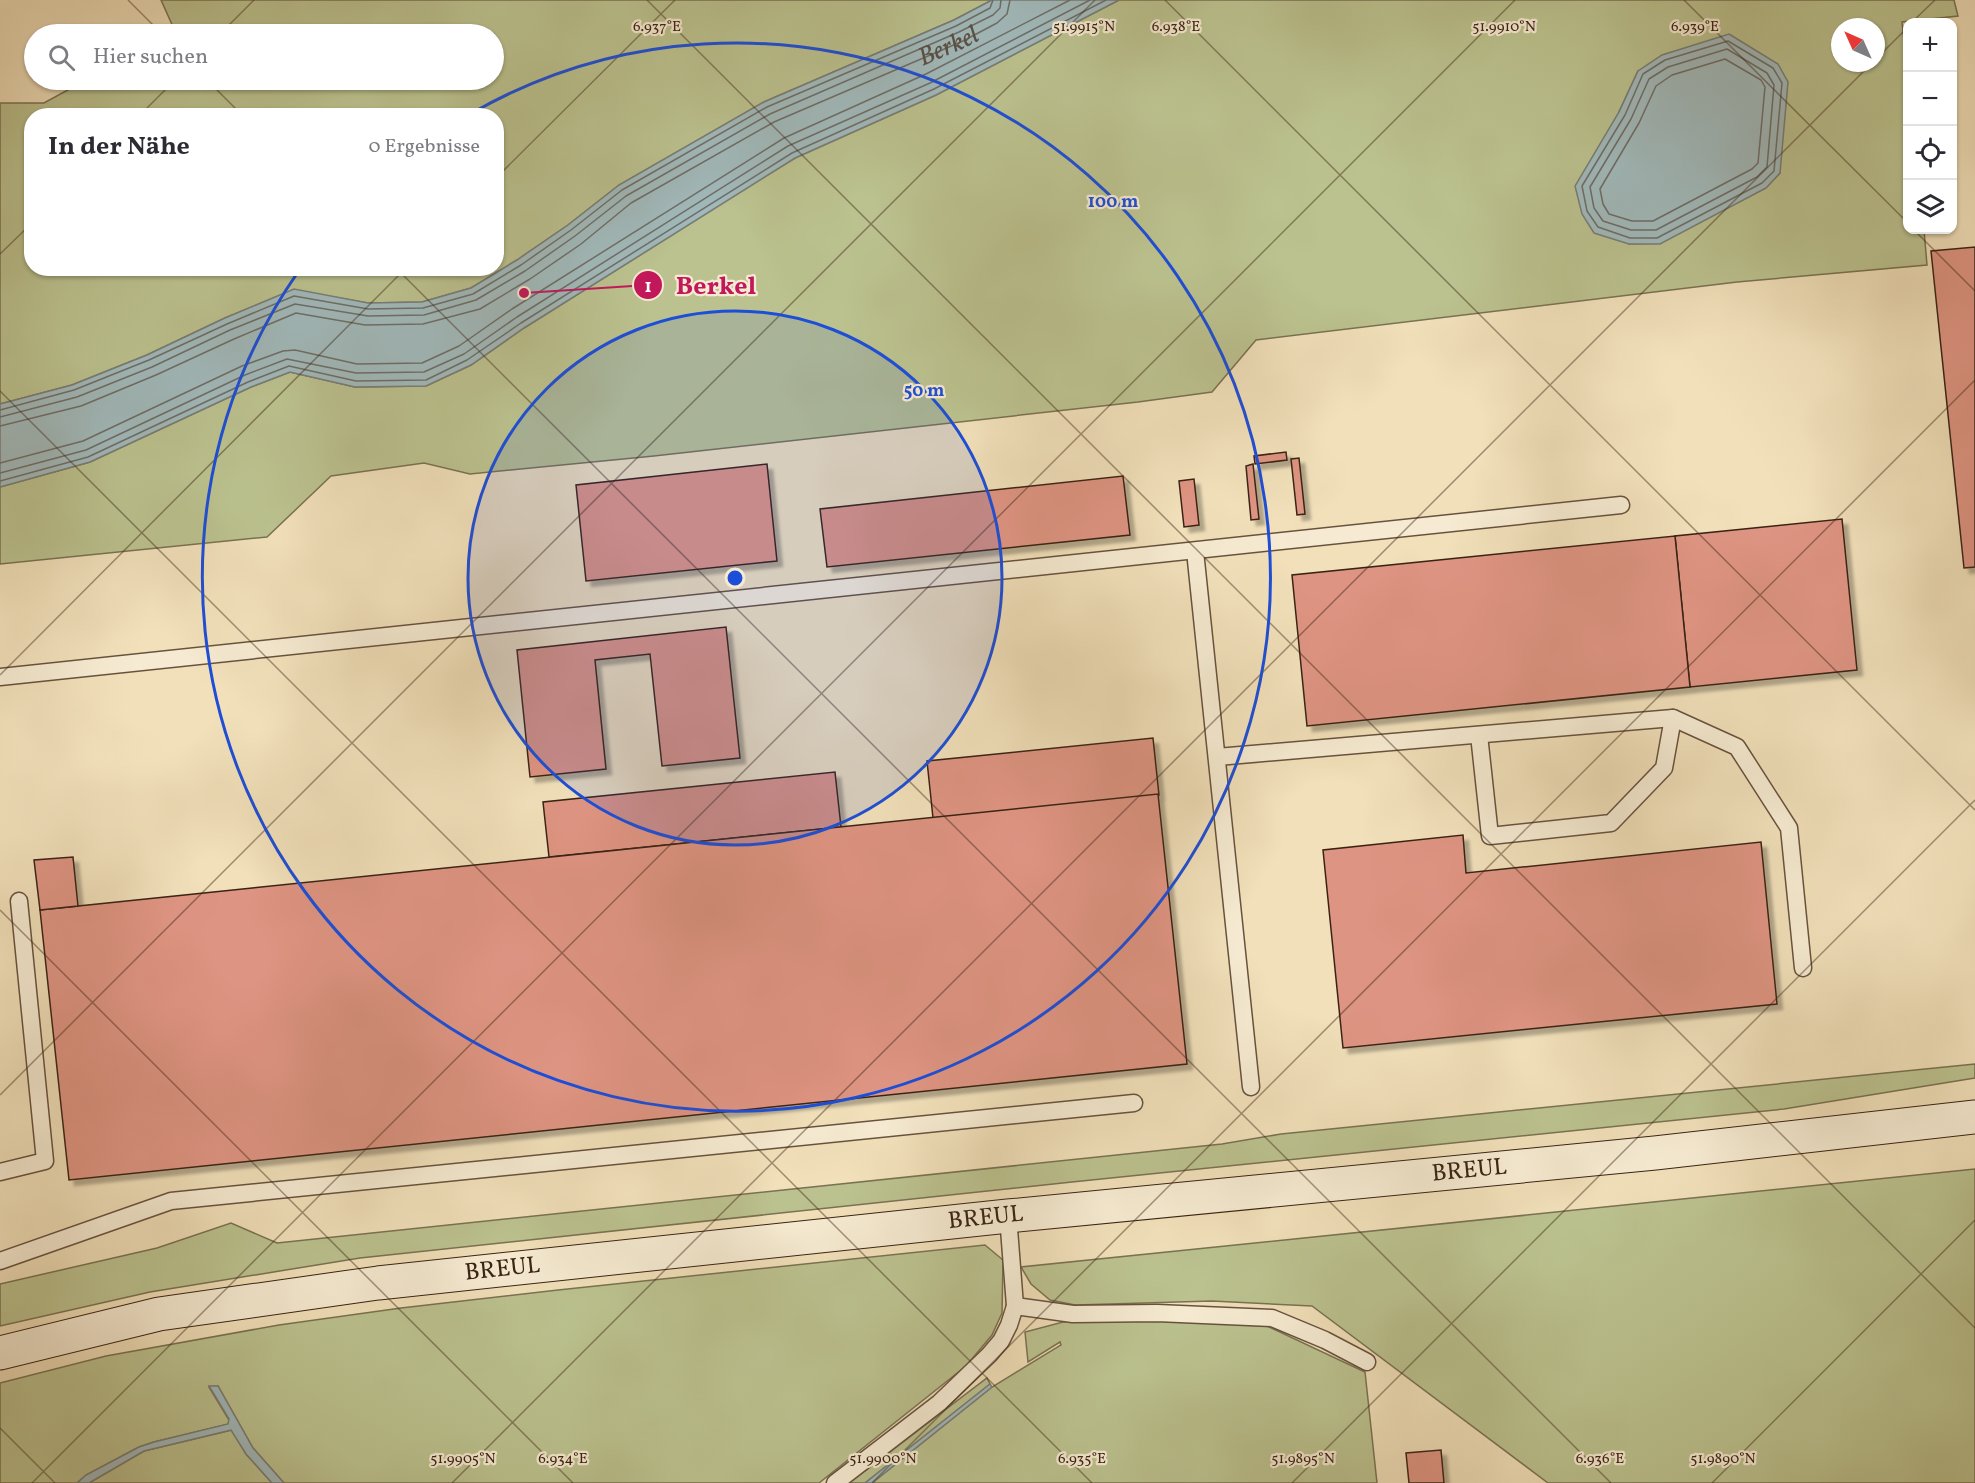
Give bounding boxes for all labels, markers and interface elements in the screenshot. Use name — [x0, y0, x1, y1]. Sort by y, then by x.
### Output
text: 6.937°E — [633, 17, 681, 38]
water label: Berkel — [913, 17, 986, 76]
text: 51.9915°N — [1053, 17, 1115, 38]
text: 6.938°E — [1152, 17, 1200, 38]
text: 51.9910°N — [1472, 17, 1536, 38]
text: 6.939°E — [1671, 17, 1719, 38]
north arrow — [1831, 18, 1885, 72]
map controls — [1903, 18, 1957, 234]
button: + — [1903, 18, 1957, 72]
search box — [24, 24, 504, 90]
icon: search — [45, 41, 78, 74]
text: Hier suchen — [93, 42, 208, 73]
button: − — [1903, 72, 1957, 126]
button: locate — [1903, 126, 1957, 180]
text: In der Nähe — [48, 129, 190, 165]
text: 0 Ergebnisse — [368, 133, 480, 161]
button: layers — [1903, 180, 1957, 234]
text: 100 m — [1088, 190, 1138, 215]
callout: Berkel — [633, 263, 768, 307]
text: Berkel — [676, 269, 756, 305]
text: 1 — [644, 275, 652, 300]
text: 50 m — [904, 379, 944, 404]
centre of rings — [725, 568, 745, 588]
street label: BREUL — [1430, 1150, 1509, 1192]
street label: BREUL — [946, 1198, 1025, 1239]
street label: BREUL — [463, 1249, 542, 1291]
text: 51.9905°N — [430, 1449, 496, 1470]
text: 6.934°E — [538, 1449, 588, 1470]
text: 51.9900°N — [849, 1449, 917, 1470]
text: 6.935°E — [1058, 1449, 1106, 1470]
text: 51.9895°N — [1271, 1449, 1335, 1470]
text: 6.936°E — [1576, 1449, 1624, 1470]
text: 51.9890°N — [1690, 1449, 1756, 1470]

